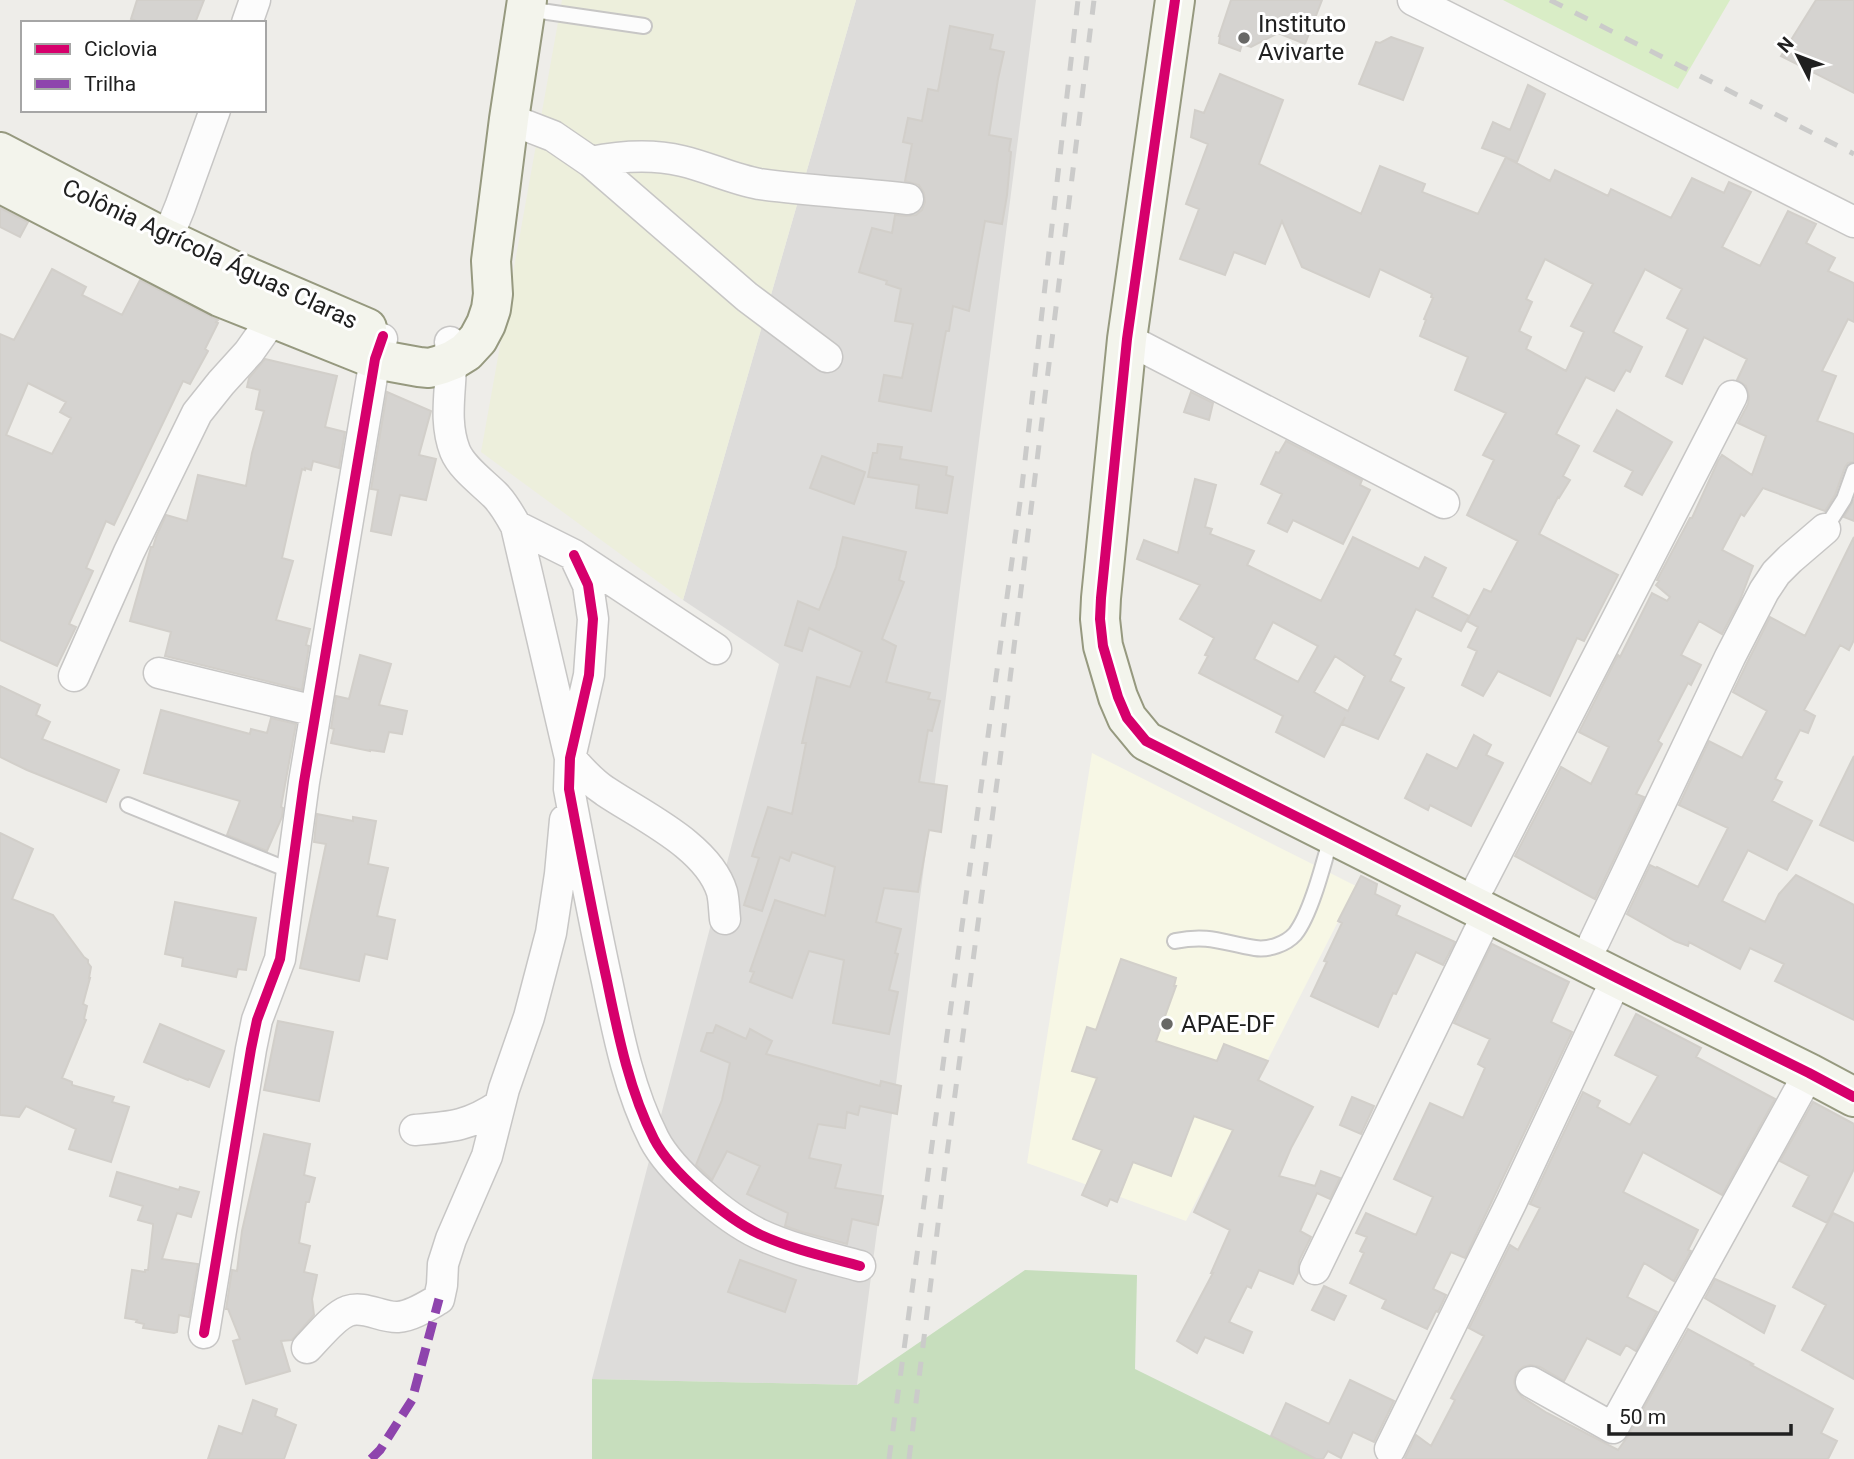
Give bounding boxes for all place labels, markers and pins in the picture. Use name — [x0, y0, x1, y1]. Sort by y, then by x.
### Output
place label: Instituto Avivarte — [1258, 10, 1346, 66]
marker: Instituto Avivarte — [1236, 30, 1252, 46]
place label: APAE-DF — [1181, 1010, 1275, 1038]
marker: APAE-DF — [1159, 1016, 1175, 1032]

